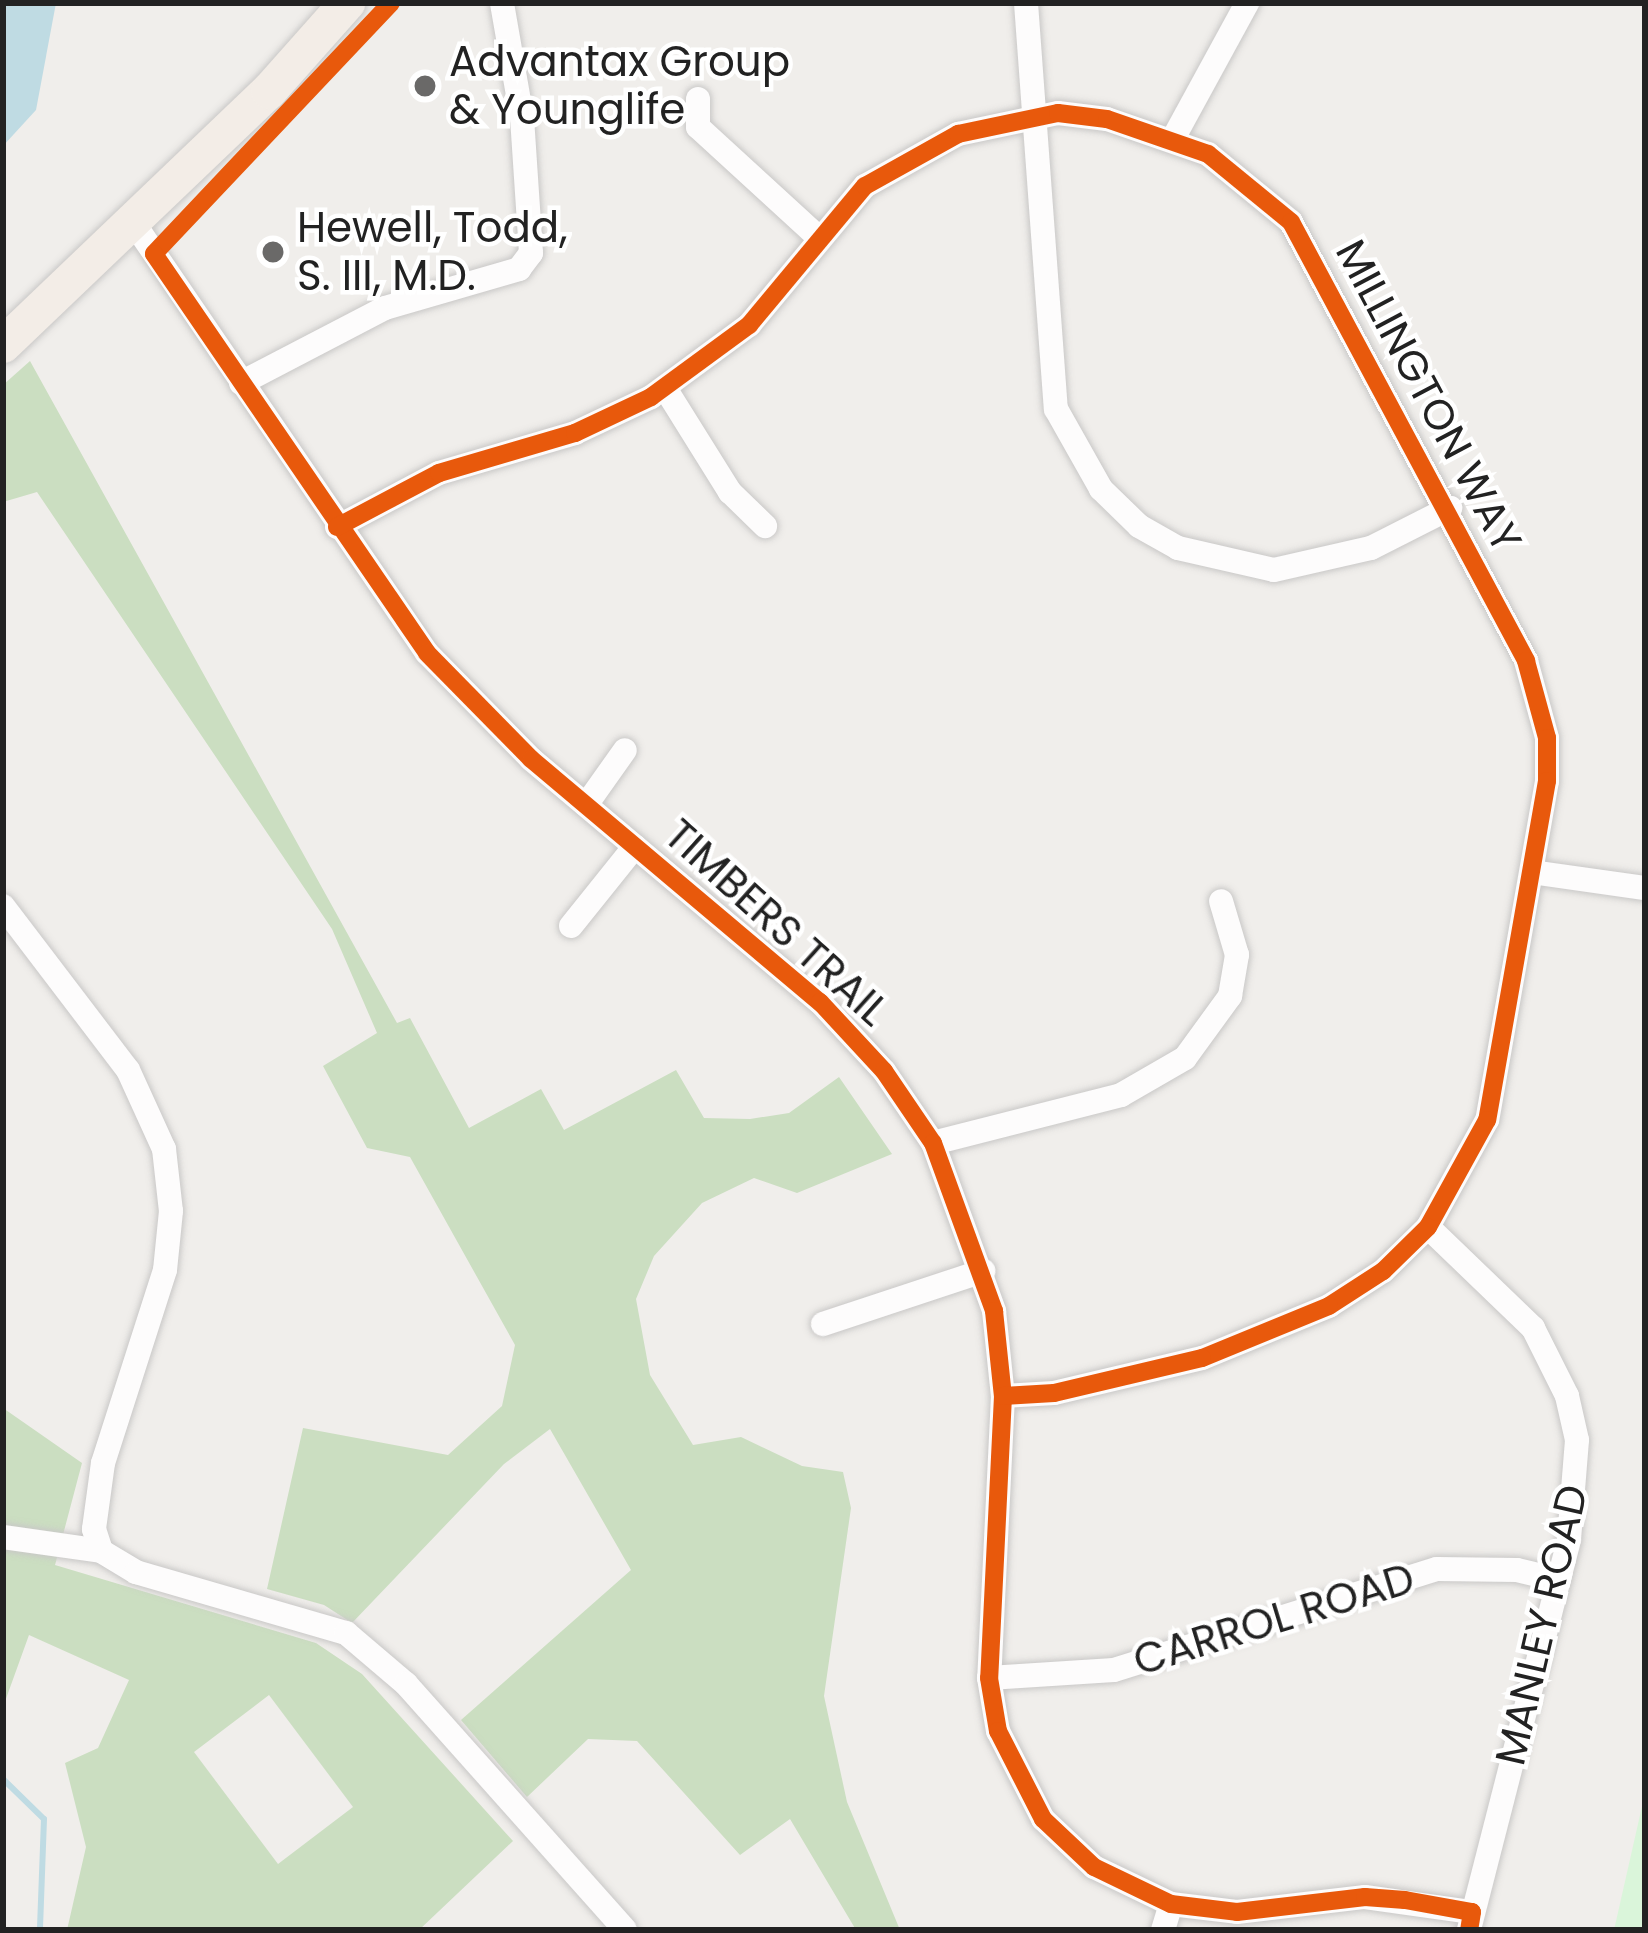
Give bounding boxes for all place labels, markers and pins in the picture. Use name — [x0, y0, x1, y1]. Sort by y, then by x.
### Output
place label: Advantax Group & Younglife — [449, 37, 790, 136]
marker: Advantax Group & Younglife — [412, 73, 438, 99]
place label: Hewell, Todd, S. III, M.D. — [297, 203, 567, 302]
marker: Hewell, Todd, S. III, M.D. — [260, 239, 286, 265]

